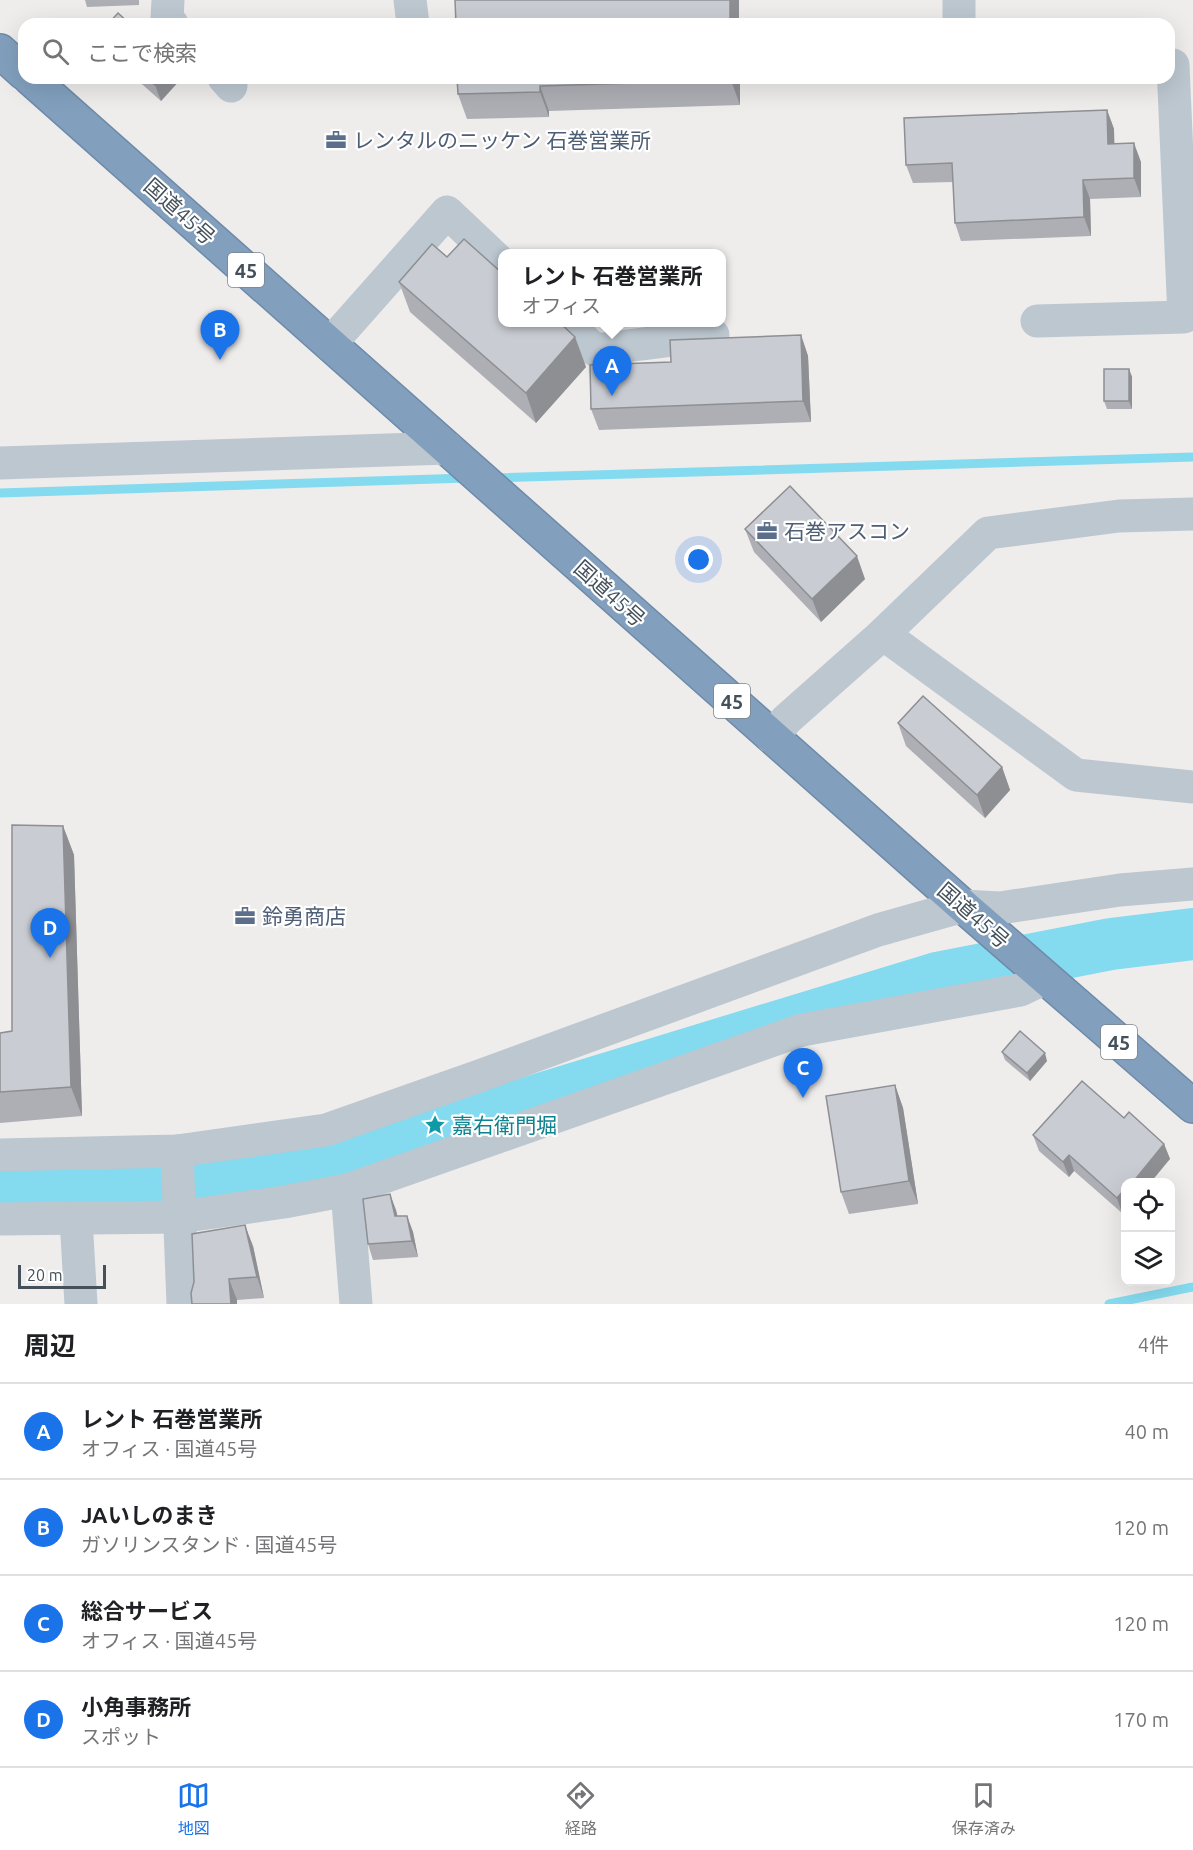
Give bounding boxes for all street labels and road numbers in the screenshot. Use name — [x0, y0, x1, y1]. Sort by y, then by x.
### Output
street label: 国道45号 — [140, 173, 220, 249]
road number: 45 — [228, 253, 264, 287]
street label: 国道45号 — [570, 555, 650, 631]
road number: 45 — [714, 684, 750, 718]
street label: 国道45号 — [933, 878, 1015, 952]
road number: 45 — [1101, 1025, 1137, 1059]

